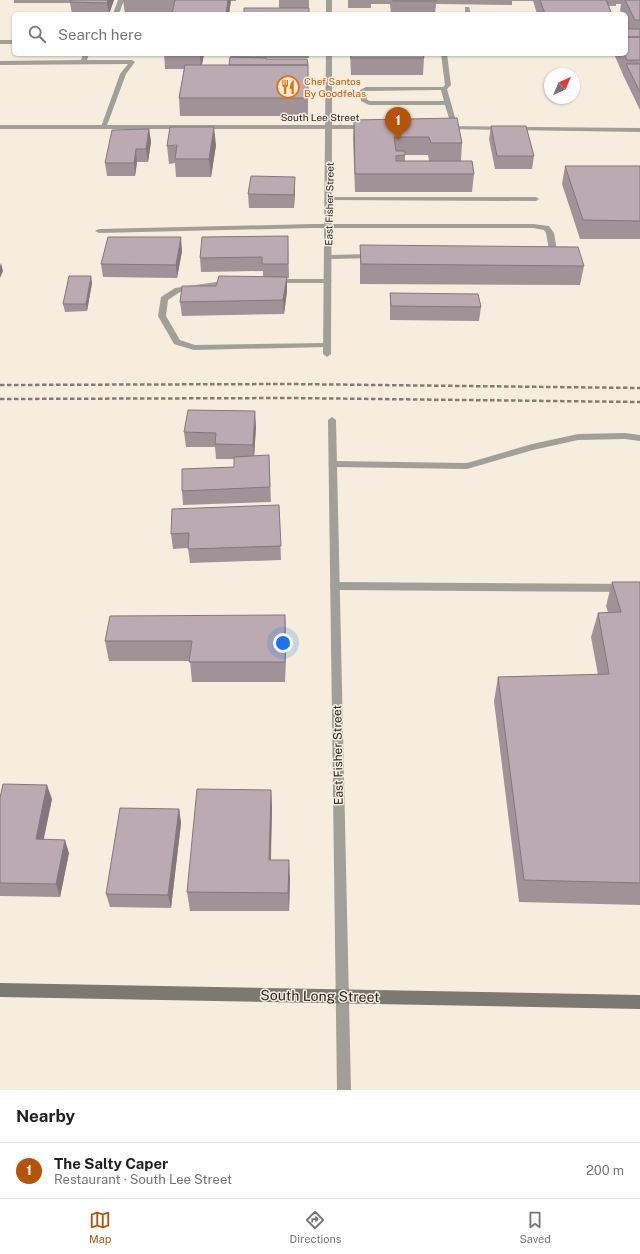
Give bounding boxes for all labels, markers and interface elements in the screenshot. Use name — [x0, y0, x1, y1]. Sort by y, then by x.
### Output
search box — [12, 12, 628, 56]
icon: search — [26, 23, 48, 45]
text: Search here — [58, 26, 142, 43]
north arrow — [544, 68, 580, 104]
restaurant icon: Chef Santos By Goodfelas — [275, 74, 301, 100]
place label: Chef Santos By Goodfelas — [304, 75, 366, 99]
pin: 1 — [385, 107, 411, 140]
street label: South Lee Street — [281, 111, 359, 123]
street label: East Fisher Street — [322, 162, 336, 246]
your location — [273, 633, 293, 653]
street label: East Fisher Street — [330, 705, 346, 805]
street label: South Long Street — [260, 987, 380, 1005]
text: Nearby — [16, 1106, 75, 1126]
text: The Salty Caper — [54, 1155, 168, 1172]
text: 1 — [26, 1163, 32, 1178]
text: 200 m — [586, 1163, 624, 1178]
text: Restaurant · South Lee Street — [54, 1172, 232, 1187]
tab: Map — [89, 1209, 111, 1245]
tab: Directions — [290, 1209, 341, 1245]
tab: Saved — [519, 1209, 551, 1245]

